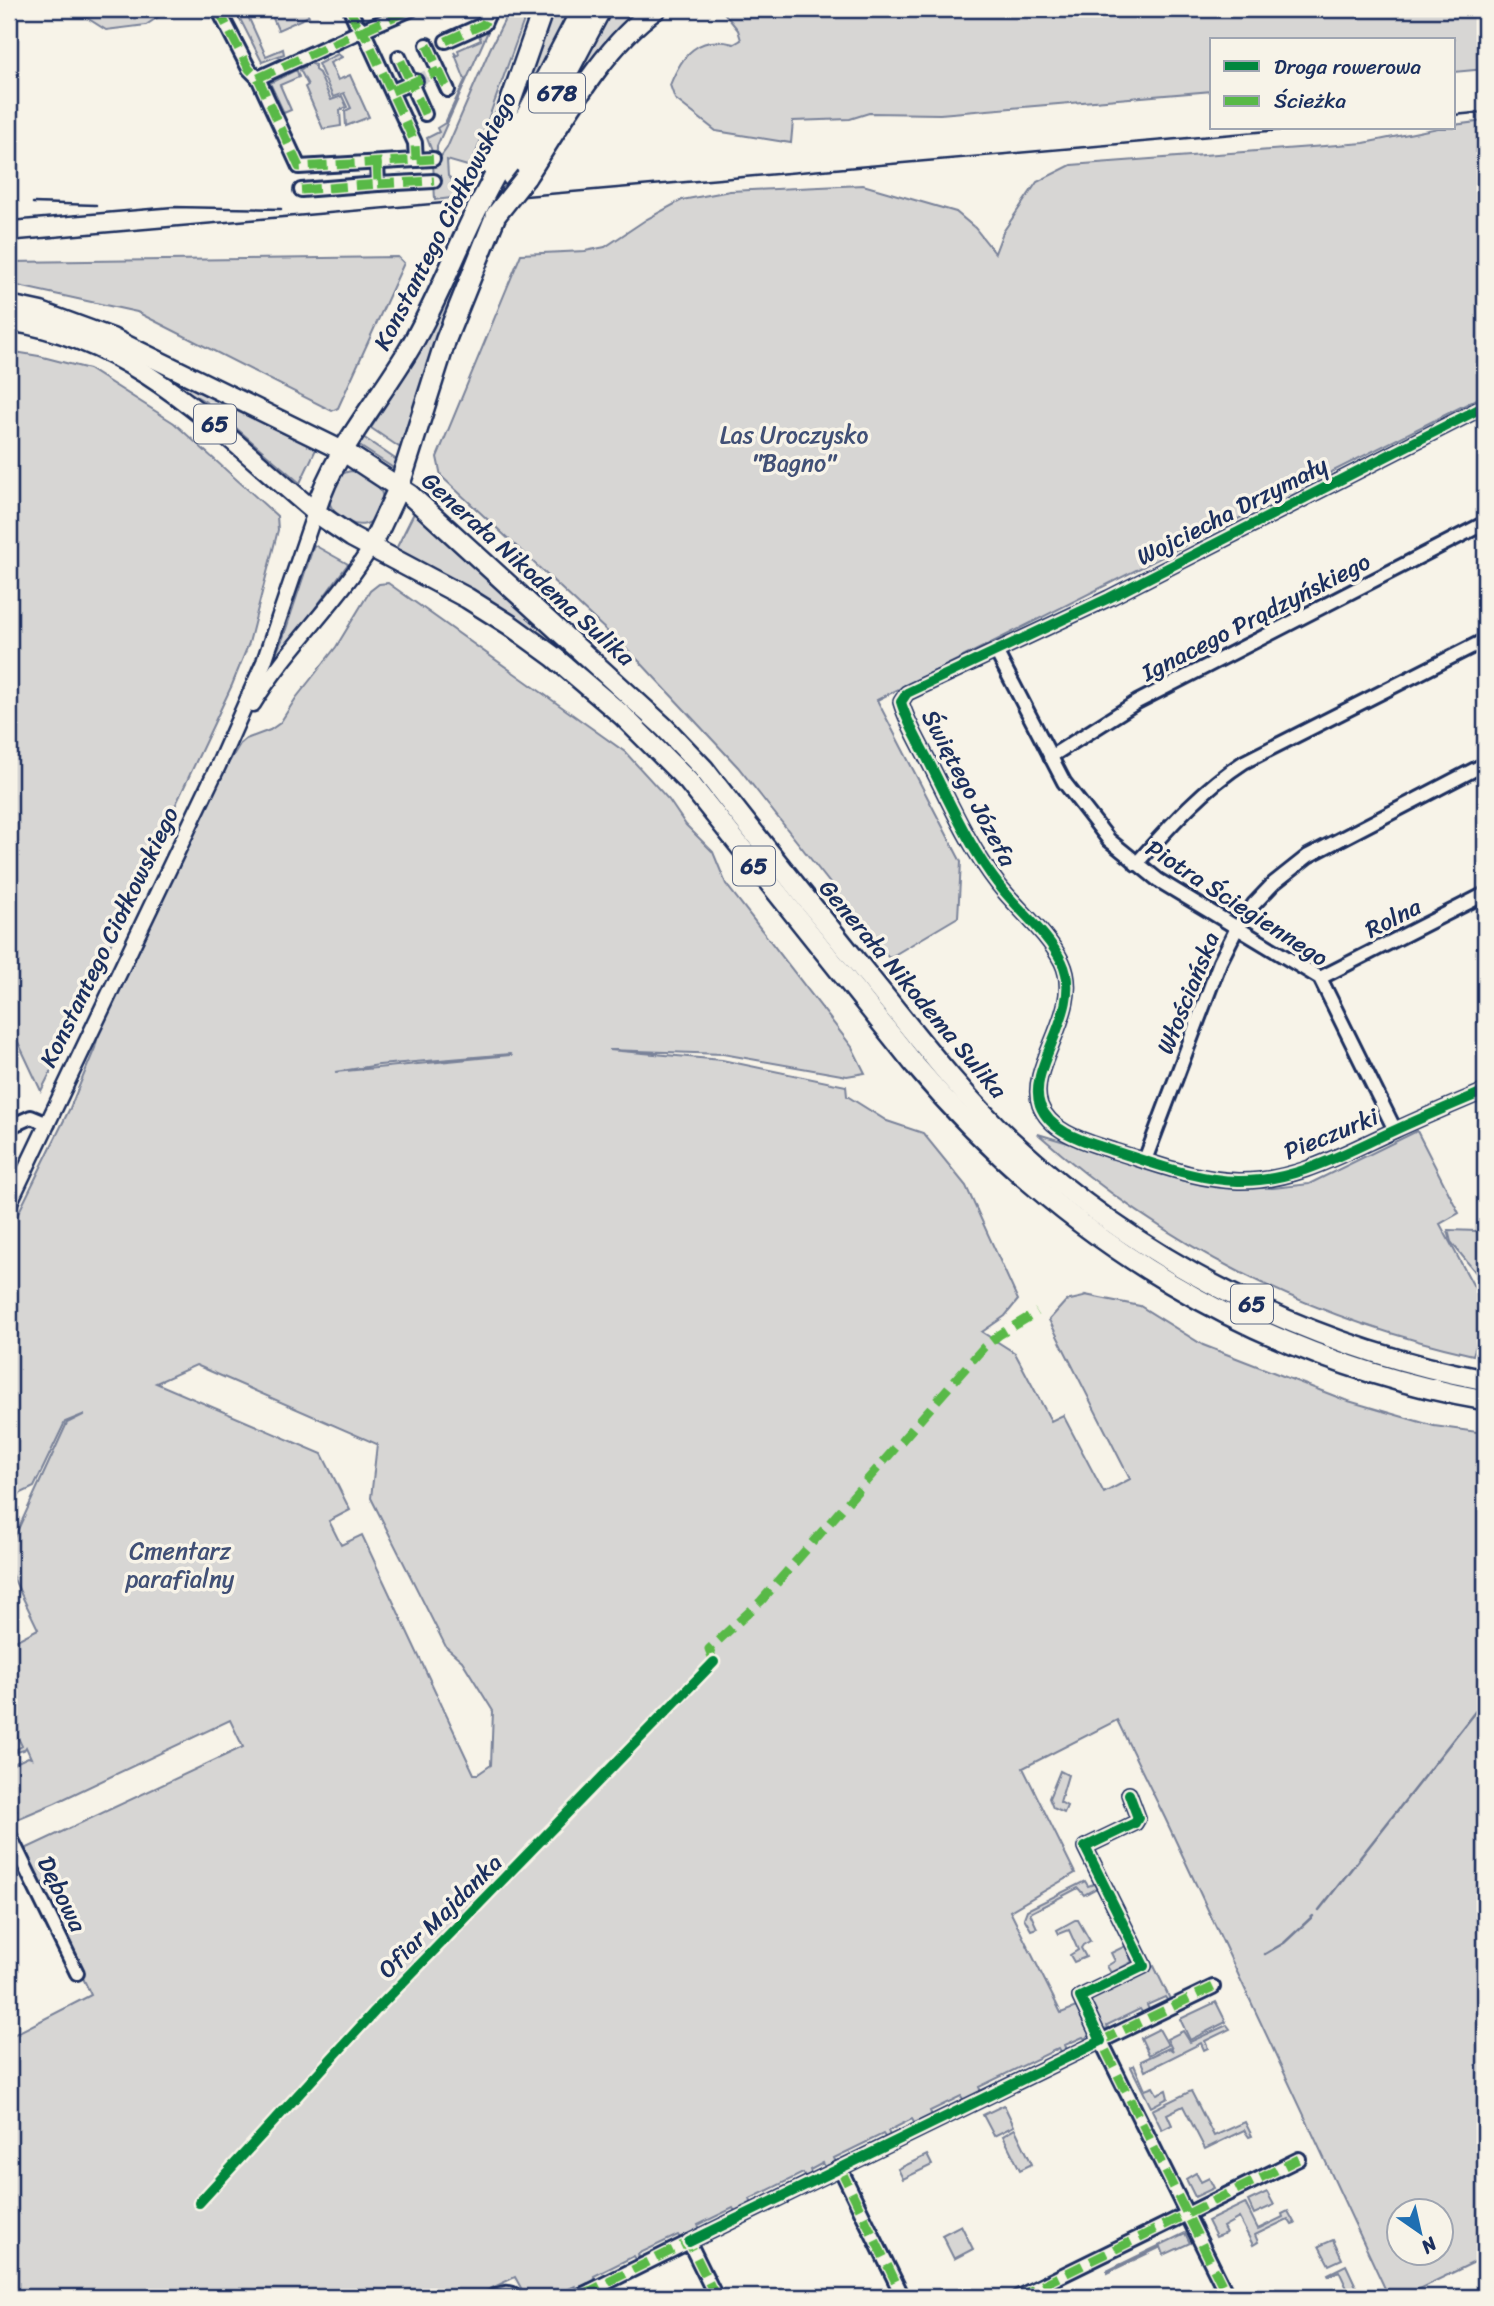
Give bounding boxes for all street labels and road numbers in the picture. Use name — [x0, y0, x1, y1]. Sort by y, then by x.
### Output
road number: 678 — [529, 74, 585, 113]
street label: Konstantego Ciołkowskiego — [361, 84, 529, 358]
road number: 65 — [194, 404, 236, 444]
street label: Wojciecha Drzymały — [1129, 444, 1336, 577]
street label: Generała Nikodema Sulika — [411, 461, 645, 678]
street label: Ignacego Prądzyńskiego — [1133, 541, 1378, 694]
street label: Świętego Józefa — [910, 702, 1029, 875]
street label: Konstantego Ciołkowskiego — [27, 799, 191, 1075]
street label: Piotra Ściegiennego — [1137, 828, 1337, 978]
road number: 65 — [733, 846, 775, 886]
street label: Generała Nikodema Sulika — [808, 870, 1019, 1109]
street label: Rolna — [1357, 886, 1429, 950]
street label: Włościańska — [1144, 925, 1232, 1061]
street label: Pieczurki — [1277, 1095, 1386, 1172]
road number: 65 — [1231, 1284, 1273, 1324]
street label: Ofiar Majdanka — [367, 1843, 513, 1989]
street label: Dębowa — [25, 1849, 99, 1940]

